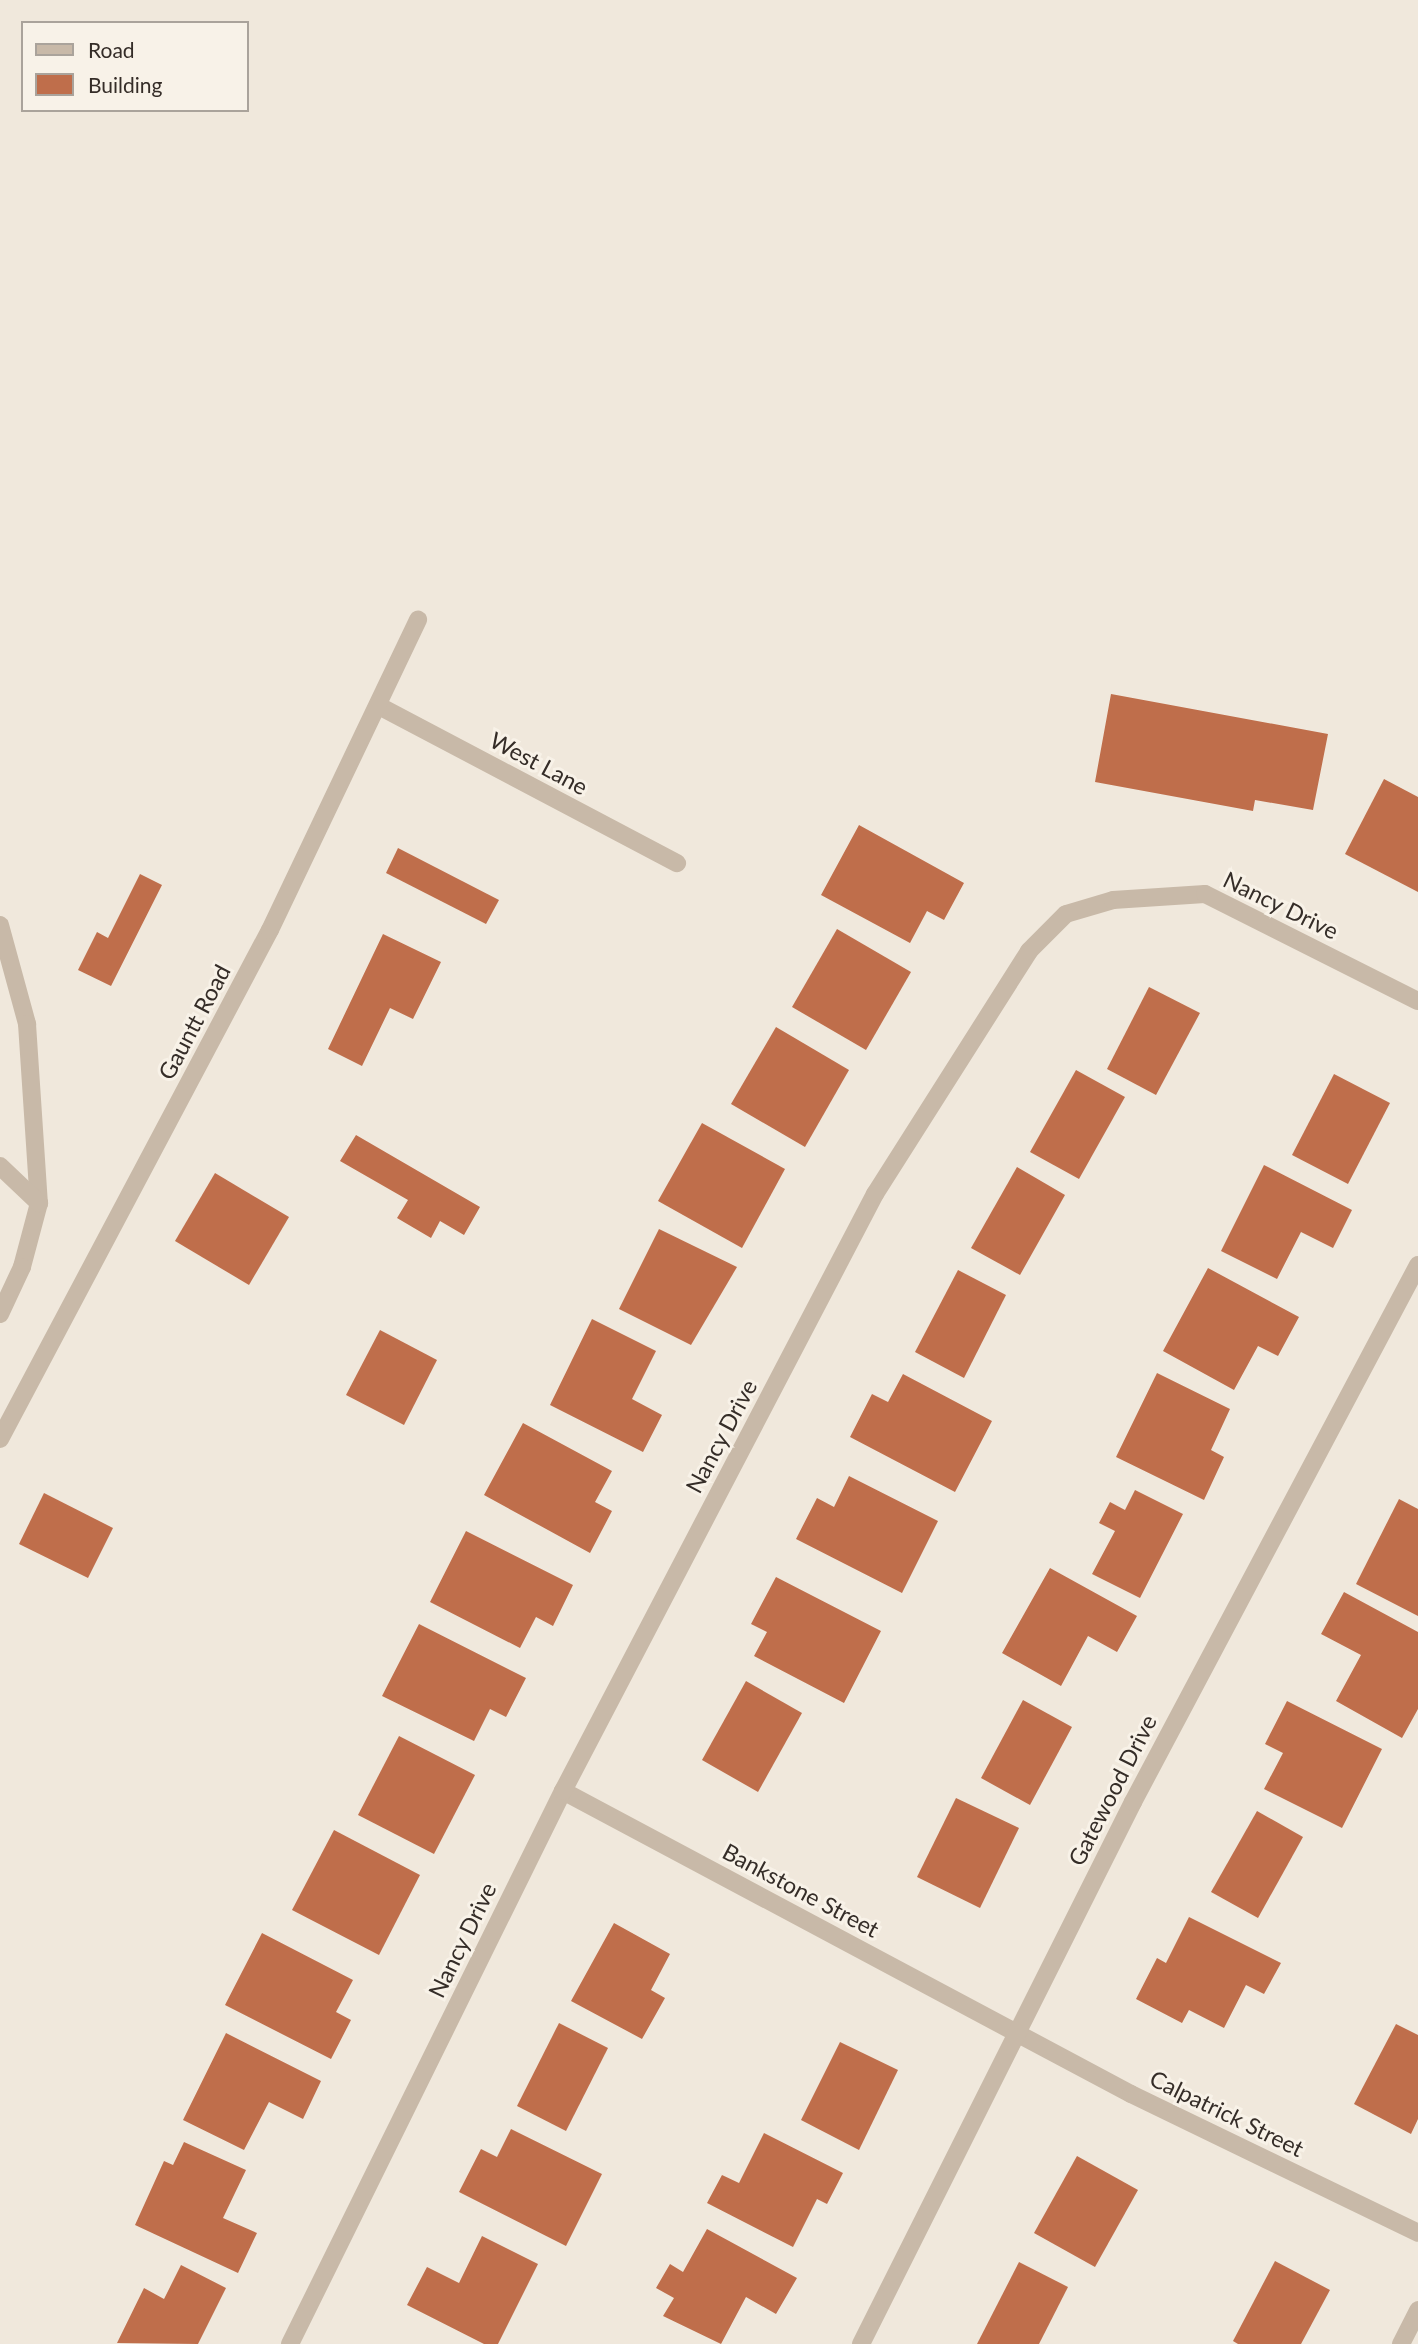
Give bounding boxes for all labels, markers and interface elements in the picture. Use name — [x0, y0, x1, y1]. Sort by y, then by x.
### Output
legend — [21, 21, 248, 112]
text: Road — [88, 37, 135, 62]
text: Building — [88, 72, 163, 97]
street label: West Lane — [485, 726, 593, 800]
street label: Nancy Drive — [1219, 865, 1343, 945]
street label: Gauntt Road — [152, 960, 236, 1084]
street label: Nancy Drive — [679, 1374, 763, 1498]
street label: Gatewood Drive — [1062, 1710, 1162, 1870]
street label: Bankstone Street — [718, 1837, 884, 1943]
street label: Nancy Drive — [422, 1878, 502, 2002]
street label: Calpatrick Street — [1146, 2064, 1308, 2162]

